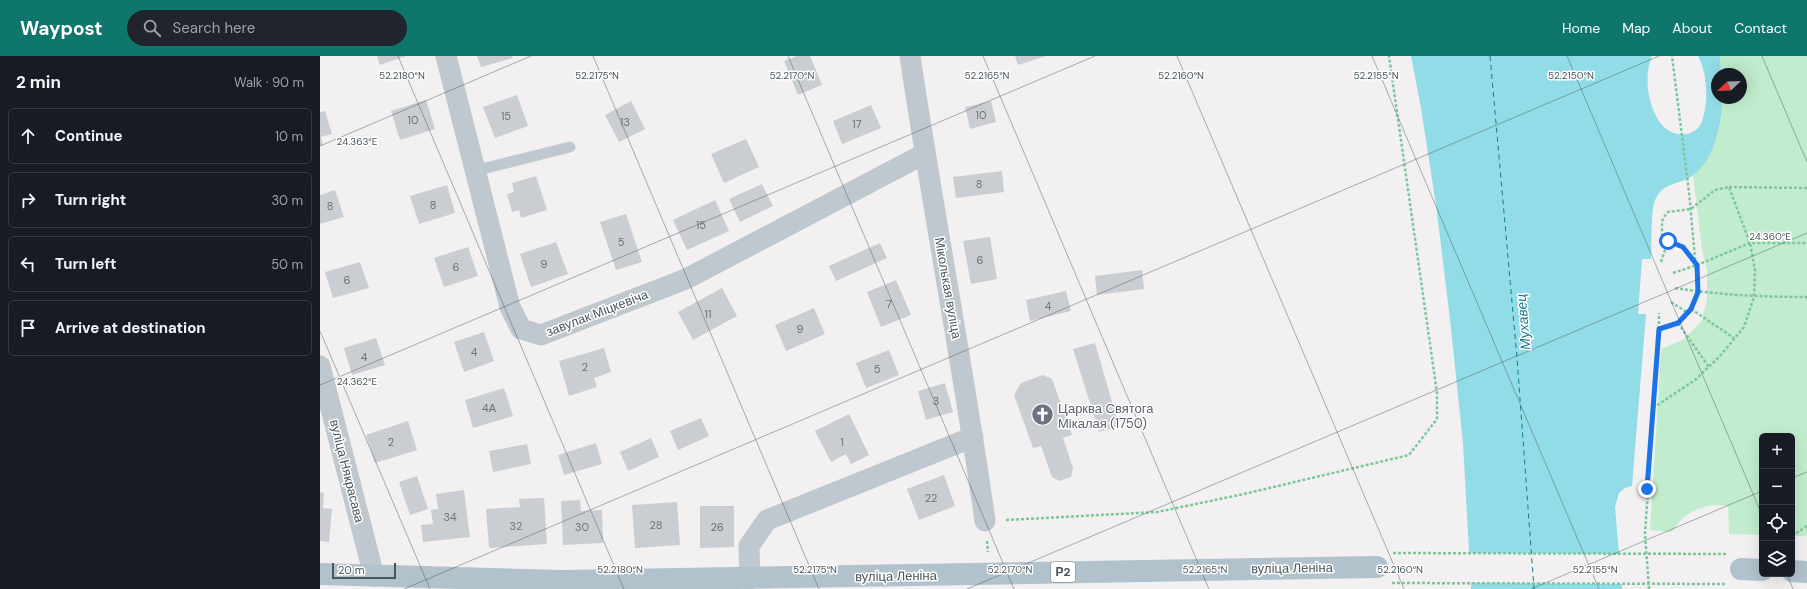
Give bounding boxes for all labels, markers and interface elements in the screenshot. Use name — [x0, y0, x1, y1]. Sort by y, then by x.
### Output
search box — [127, 10, 407, 46]
text: Waypost — [20, 16, 103, 41]
icon: search — [141, 17, 163, 39]
text: Search here — [173, 18, 255, 38]
text: Home — [1562, 19, 1600, 37]
text: Map — [1622, 19, 1650, 37]
text: About — [1672, 19, 1712, 37]
text: Contact — [1734, 19, 1787, 37]
north arrow — [1711, 68, 1747, 104]
text: 52.2180°N — [379, 69, 425, 82]
text: 52.2175°N — [575, 69, 619, 82]
text: 52.2170°N — [770, 69, 815, 82]
text: 52.2165°N — [964, 69, 1010, 82]
text: 52.2160°N — [1158, 69, 1204, 82]
text: 52.2155°N — [1353, 69, 1399, 82]
text: 52.2150°N — [1548, 69, 1594, 82]
text: 2 min — [16, 71, 61, 93]
text: Walk · 90 m — [234, 74, 304, 91]
house number: 10 — [976, 108, 986, 122]
house number: 15 — [501, 109, 511, 123]
house number: 10 — [408, 113, 418, 127]
house number: 13 — [620, 115, 630, 129]
house number: 17 — [852, 117, 862, 131]
icon: ahead — [17, 125, 39, 147]
text: Continue — [55, 126, 123, 146]
text: 10 m — [275, 128, 303, 145]
text: 24.363°E — [337, 135, 378, 148]
house number: 8 — [976, 177, 982, 191]
icon: right — [17, 189, 39, 211]
text: Turn right — [55, 190, 126, 210]
text: 30 m — [271, 192, 303, 209]
house number: 8 — [430, 198, 436, 212]
house number: 8 — [327, 199, 333, 213]
house number: 15 — [696, 218, 706, 232]
text: 24.360°E — [1749, 230, 1791, 243]
route start — [1659, 232, 1677, 250]
house number: 5 — [618, 235, 625, 249]
street label: Міколькая вуліца — [931, 236, 965, 341]
icon: left — [17, 253, 39, 275]
house number: 6 — [977, 253, 984, 267]
text: Turn left — [55, 254, 116, 274]
text: 50 m — [271, 256, 303, 273]
house number: 9 — [541, 257, 548, 271]
house number: 6 — [453, 260, 460, 274]
house number: 6 — [344, 273, 351, 287]
street label: завулак Міцкевіча — [544, 285, 651, 340]
water label: Мухавец — [1512, 293, 1534, 351]
house number: 7 — [886, 297, 892, 311]
house number: 4 — [1045, 299, 1052, 313]
house number: 11 — [705, 307, 711, 321]
icon: arrive — [17, 317, 39, 339]
text: Arrive at destination — [55, 318, 206, 338]
house number: 9 — [797, 322, 804, 336]
house number: 4 — [471, 345, 478, 359]
house number: 4 — [361, 350, 368, 364]
house number: 2 — [582, 360, 588, 374]
house number: 5 — [874, 362, 881, 376]
text: 24.362°E — [337, 375, 378, 388]
house number: 3 — [933, 394, 939, 408]
place label: Царква Святога Мікалая (1750) — [1058, 400, 1154, 432]
house number: 4А — [482, 401, 497, 415]
church icon: Царква Святога Мікалая (1750) — [1030, 402, 1056, 428]
street label: вуліца Някрасава — [326, 418, 368, 525]
map controls — [1759, 433, 1795, 577]
button: + — [1759, 433, 1795, 469]
house number: 2 — [388, 435, 394, 449]
house number: 1 — [840, 435, 844, 449]
button: − — [1759, 469, 1795, 505]
route end — [1638, 480, 1656, 498]
house number: 22 — [925, 491, 937, 505]
button: locate — [1759, 505, 1795, 541]
house number: 34 — [443, 510, 457, 524]
house number: 28 — [650, 518, 662, 532]
house number: 32 — [510, 519, 522, 533]
house number: 30 — [575, 520, 589, 534]
house number: 26 — [710, 520, 724, 534]
button: layers — [1759, 541, 1795, 577]
street label: вуліца Леніна — [1251, 559, 1334, 577]
scale bar — [332, 561, 396, 580]
road number: Р2 — [1051, 562, 1075, 582]
text: 20 m — [338, 563, 364, 577]
text: 52.2180°N — [597, 563, 643, 576]
text: 52.2175°N — [793, 563, 837, 576]
text: 52.2170°N — [988, 563, 1033, 576]
text: 52.2165°N — [1182, 563, 1228, 576]
text: 52.2160°N — [1377, 563, 1423, 576]
text: 52.2155°N — [1572, 563, 1618, 576]
street label: вуліца Леніна — [855, 567, 938, 585]

